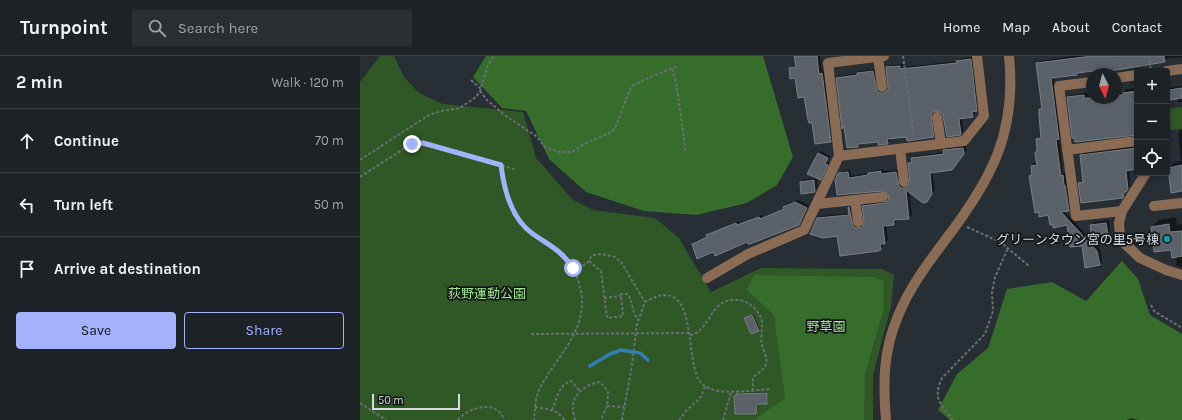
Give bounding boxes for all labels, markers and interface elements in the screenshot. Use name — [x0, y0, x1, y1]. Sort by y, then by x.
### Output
search box — [132, 10, 412, 46]
text: Turnpoint — [20, 17, 108, 39]
icon: search — [146, 17, 168, 39]
text: Search here — [178, 19, 258, 37]
text: Home — [943, 19, 980, 36]
text: Map — [1002, 19, 1030, 36]
text: About — [1052, 19, 1090, 36]
text: Contact — [1112, 19, 1162, 36]
north arrow — [1086, 68, 1122, 104]
map controls — [1134, 68, 1170, 176]
button: + — [1134, 68, 1170, 104]
text: 2 min — [16, 72, 63, 92]
text: Walk · 120 m — [271, 75, 344, 90]
button: − — [1134, 104, 1170, 140]
icon: ahead — [16, 130, 38, 152]
text: Continue — [54, 132, 119, 150]
text: 70 m — [315, 133, 344, 148]
route end — [403, 135, 421, 153]
button: locate — [1134, 140, 1170, 176]
icon: left — [16, 194, 38, 216]
text: Turn left — [54, 196, 113, 214]
text: 50 m — [314, 197, 344, 212]
place label: グリーンタウン宮の里5号棟 — [996, 232, 1159, 247]
marker: グリーンタウン宮の里5号棟 — [1162, 234, 1172, 244]
icon: arrive — [16, 258, 38, 280]
route start — [564, 259, 582, 277]
text: Arrive at destination — [54, 260, 201, 278]
park label: 荻野運動公園 — [448, 286, 526, 301]
button: Save — [16, 312, 176, 349]
button: Share — [184, 312, 344, 349]
park label: 野草園 — [806, 319, 846, 334]
scale bar — [372, 392, 460, 411]
text: 50 m — [378, 394, 404, 407]

